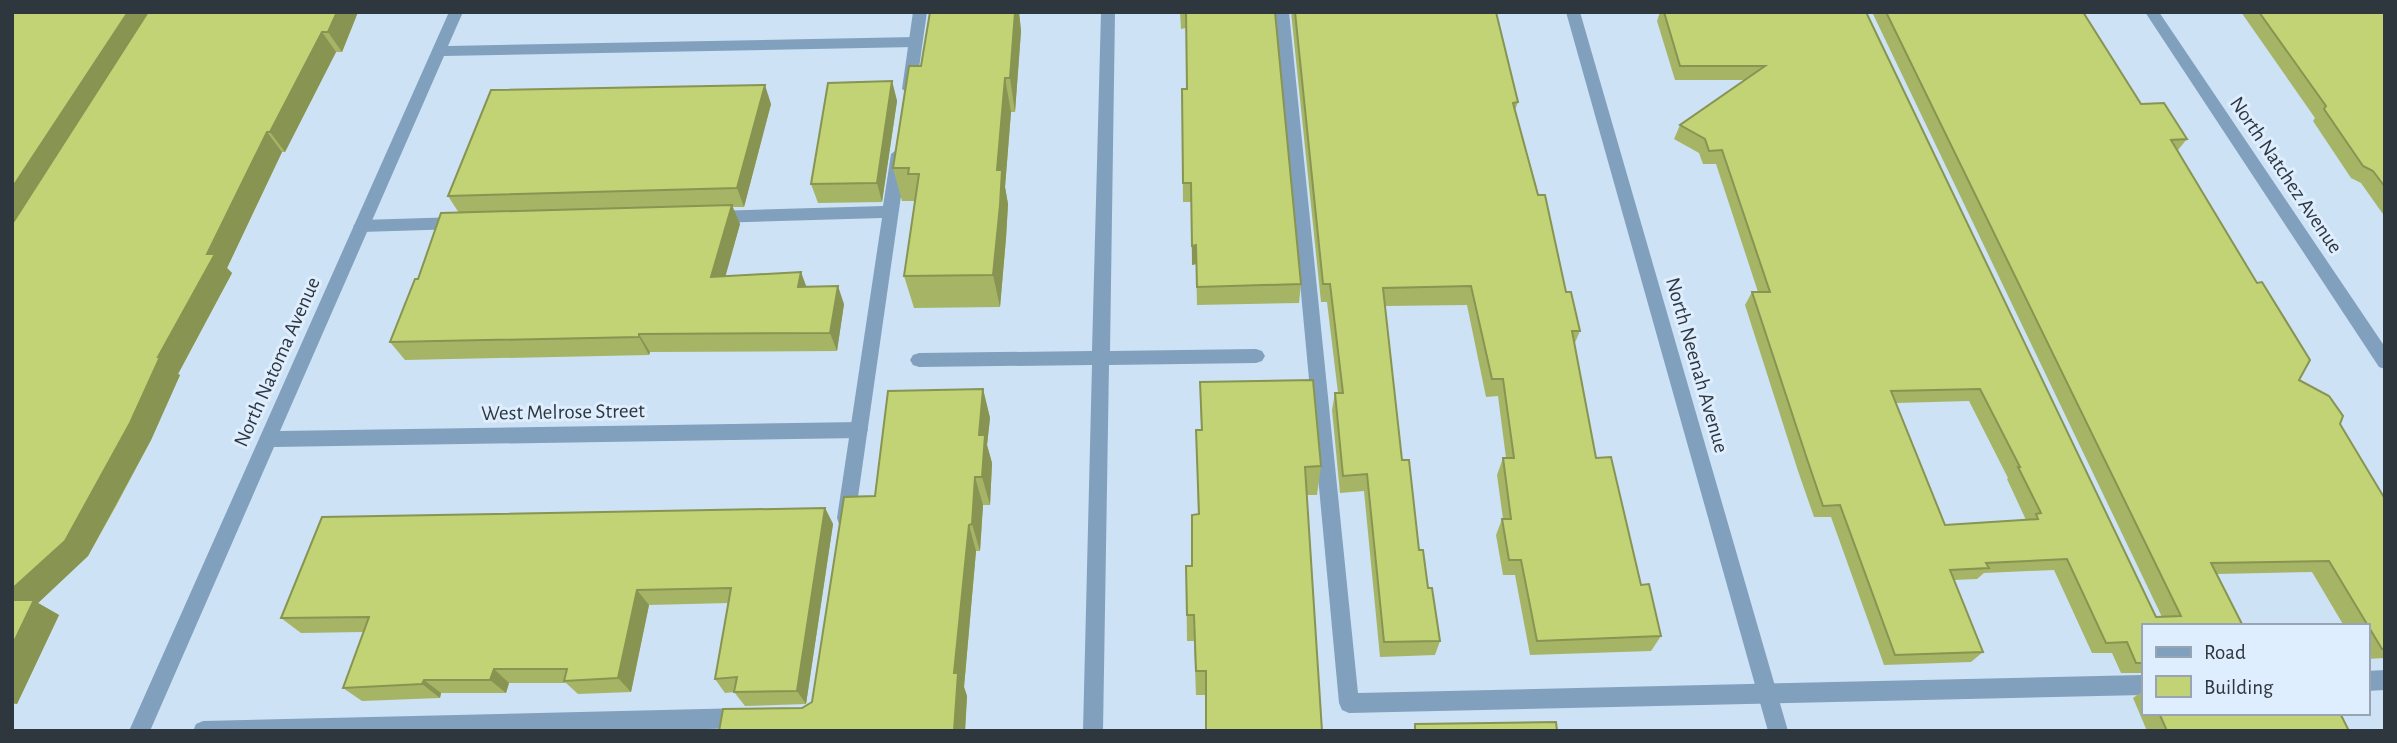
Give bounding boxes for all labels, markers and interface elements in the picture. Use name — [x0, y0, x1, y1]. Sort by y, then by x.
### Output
street label: North Natchez Avenue — [2226, 93, 2346, 257]
street label: North Natoma Avenue — [230, 274, 324, 450]
street label: North Neenah Avenue — [1662, 275, 1732, 455]
street label: West Melrose Street — [481, 400, 645, 424]
legend — [2142, 624, 2369, 715]
text: Road — [2204, 642, 2246, 663]
text: Building — [2204, 677, 2274, 698]

